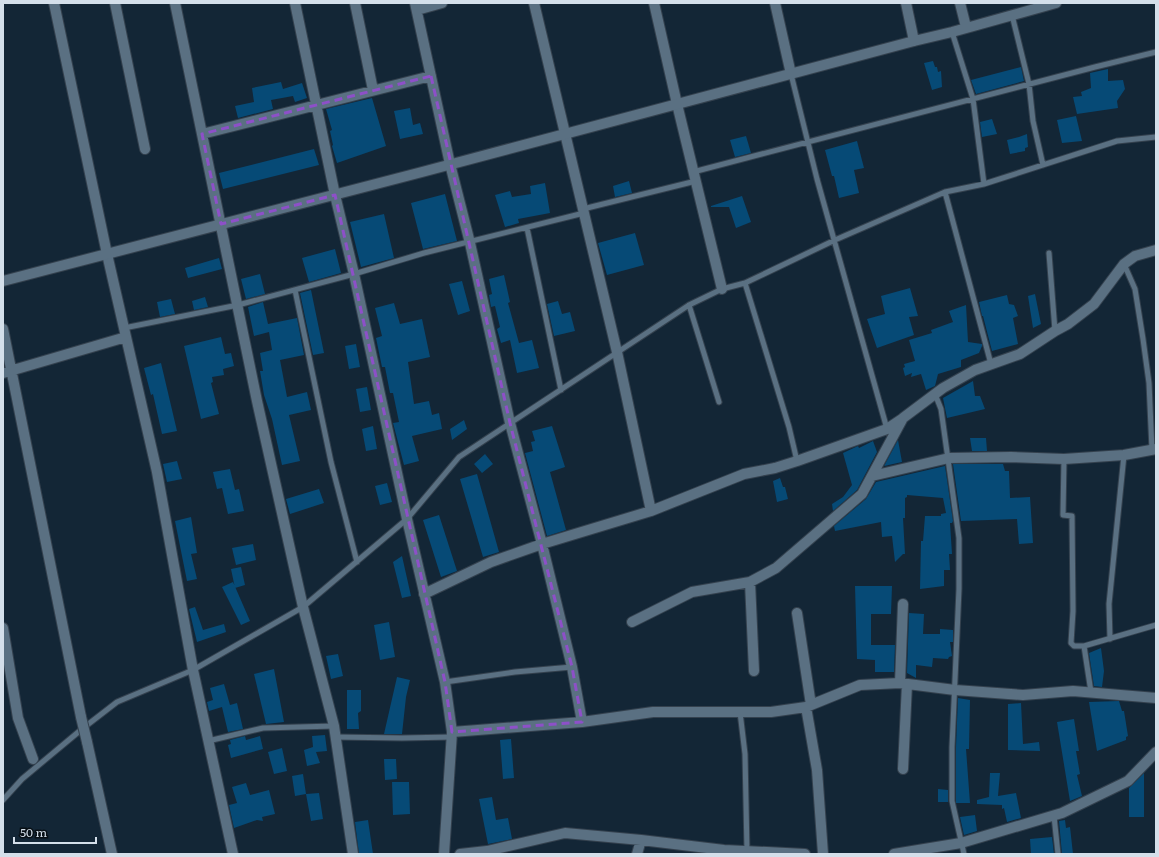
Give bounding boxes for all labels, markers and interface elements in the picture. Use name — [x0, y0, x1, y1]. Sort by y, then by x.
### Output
scale bar — [14, 819, 96, 845]
text: 50 m — [20, 823, 47, 841]

